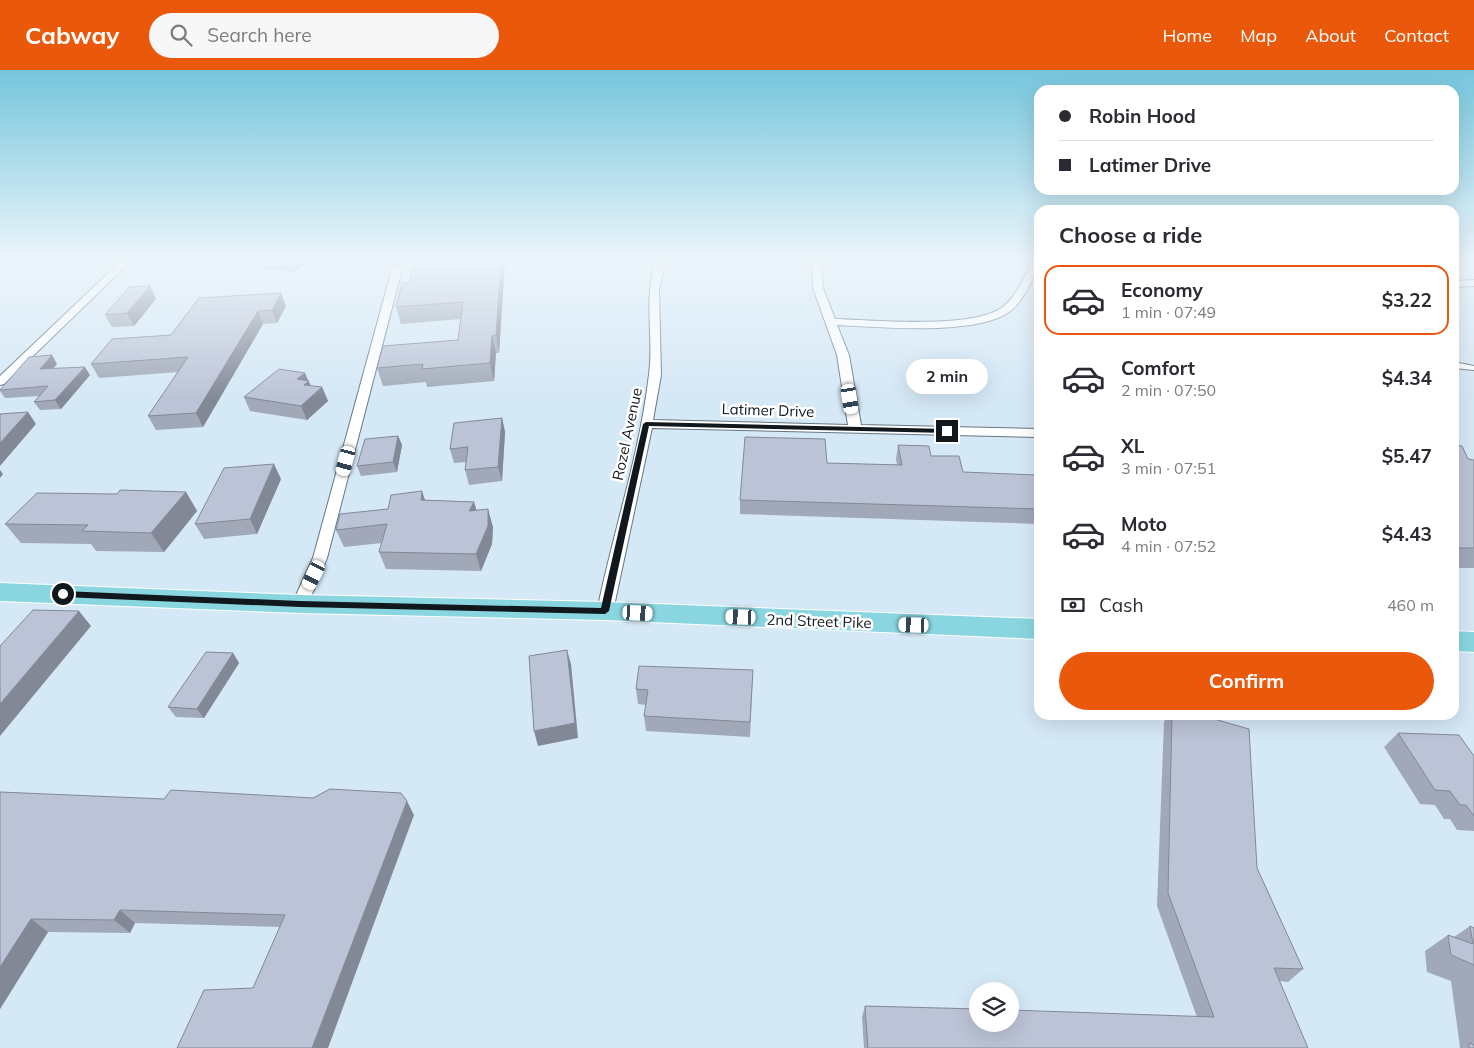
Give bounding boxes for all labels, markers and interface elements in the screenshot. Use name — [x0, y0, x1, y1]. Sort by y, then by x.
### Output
search box — [149, 13, 499, 58]
text: Cabway — [25, 20, 119, 50]
icon: search — [167, 21, 195, 49]
text: Search here — [207, 23, 312, 47]
text: Home — [1162, 24, 1212, 47]
text: Map — [1240, 24, 1277, 47]
text: About — [1305, 24, 1356, 47]
text: Contact — [1384, 24, 1449, 47]
text: Robin Hood — [1089, 104, 1196, 128]
text: Latimer Drive — [1089, 153, 1211, 177]
text: Choose a ride — [1059, 221, 1202, 249]
icon: car — [1061, 278, 1106, 323]
text: Economy — [1121, 278, 1203, 302]
text: $3.22 — [1382, 288, 1432, 312]
text: 1 min · 07:49 — [1121, 302, 1216, 322]
icon: car — [1061, 356, 1106, 401]
text: Comfort — [1121, 356, 1195, 380]
callout: 2 min — [906, 358, 988, 394]
text: 2 min — [926, 366, 968, 386]
text: $4.34 — [1382, 366, 1432, 390]
text: 2 min · 07:50 — [1121, 380, 1216, 400]
car — [840, 383, 859, 415]
street label: Rozel Avenue — [608, 386, 646, 482]
street label: Latimer Drive — [721, 399, 815, 421]
route end — [936, 420, 958, 442]
icon: car — [1061, 434, 1106, 479]
text: XL — [1121, 434, 1144, 458]
text: $5.47 — [1382, 444, 1432, 468]
car — [334, 445, 357, 477]
text: 3 min · 07:51 — [1121, 458, 1216, 478]
icon: car — [1061, 512, 1106, 557]
text: Moto — [1121, 512, 1167, 536]
text: $4.43 — [1382, 522, 1432, 546]
text: 4 min · 07:52 — [1121, 536, 1216, 556]
car — [300, 558, 327, 592]
route start — [52, 583, 74, 605]
icon: cash — [1059, 591, 1087, 619]
text: Cash — [1099, 593, 1144, 617]
text: 460 m — [1387, 595, 1434, 615]
car — [622, 605, 653, 621]
car — [725, 609, 756, 625]
street label: 2nd Street Pike — [766, 610, 872, 632]
car — [898, 617, 929, 633]
button: Confirm — [1059, 652, 1434, 710]
map controls — [969, 982, 1019, 1032]
button: layers — [969, 982, 1019, 1032]

